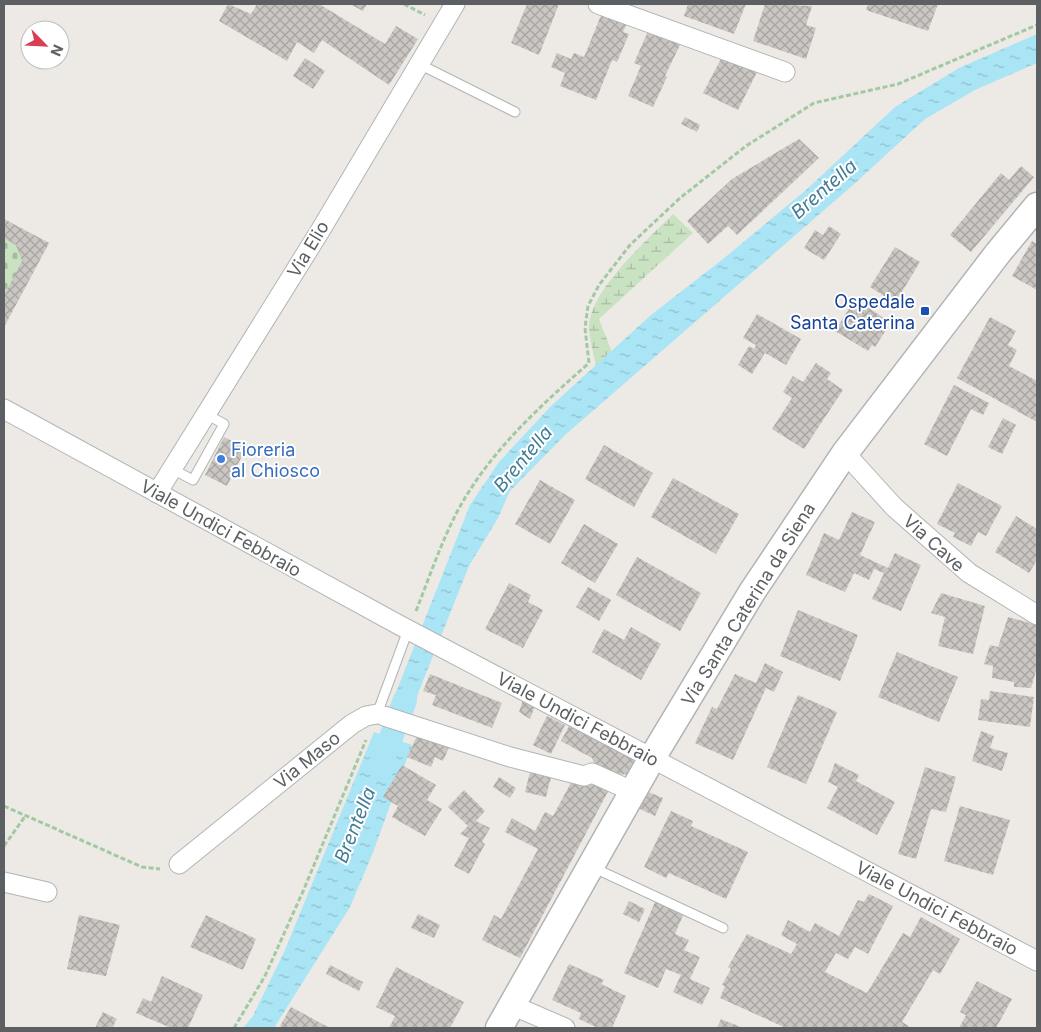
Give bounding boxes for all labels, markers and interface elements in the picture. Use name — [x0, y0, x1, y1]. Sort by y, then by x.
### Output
north arrow — [20, 20, 70, 70]
text: N — [47, 42, 67, 59]
water label: Brentella — [787, 154, 862, 224]
street label: Via Elio — [283, 217, 333, 281]
place label: Ospedale Santa Caterina — [790, 291, 915, 333]
marker: Ospedale Santa Caterina — [919, 305, 931, 317]
water label: Brentella — [489, 421, 558, 497]
place label: Fioreria al Chiosco — [231, 439, 320, 481]
marker: Fioreria al Chiosco — [215, 453, 227, 465]
street label: Viale Undici Febbraio — [137, 475, 305, 581]
street label: Via Santa Caterina da Siena — [677, 499, 819, 709]
street label: Via Cave — [899, 510, 969, 576]
street label: Viale Undici Febbraio — [493, 667, 663, 771]
street label: Via Maso — [270, 727, 344, 793]
water label: Brentella — [329, 784, 381, 866]
street label: Viale Undici Febbraio — [852, 856, 1022, 960]

